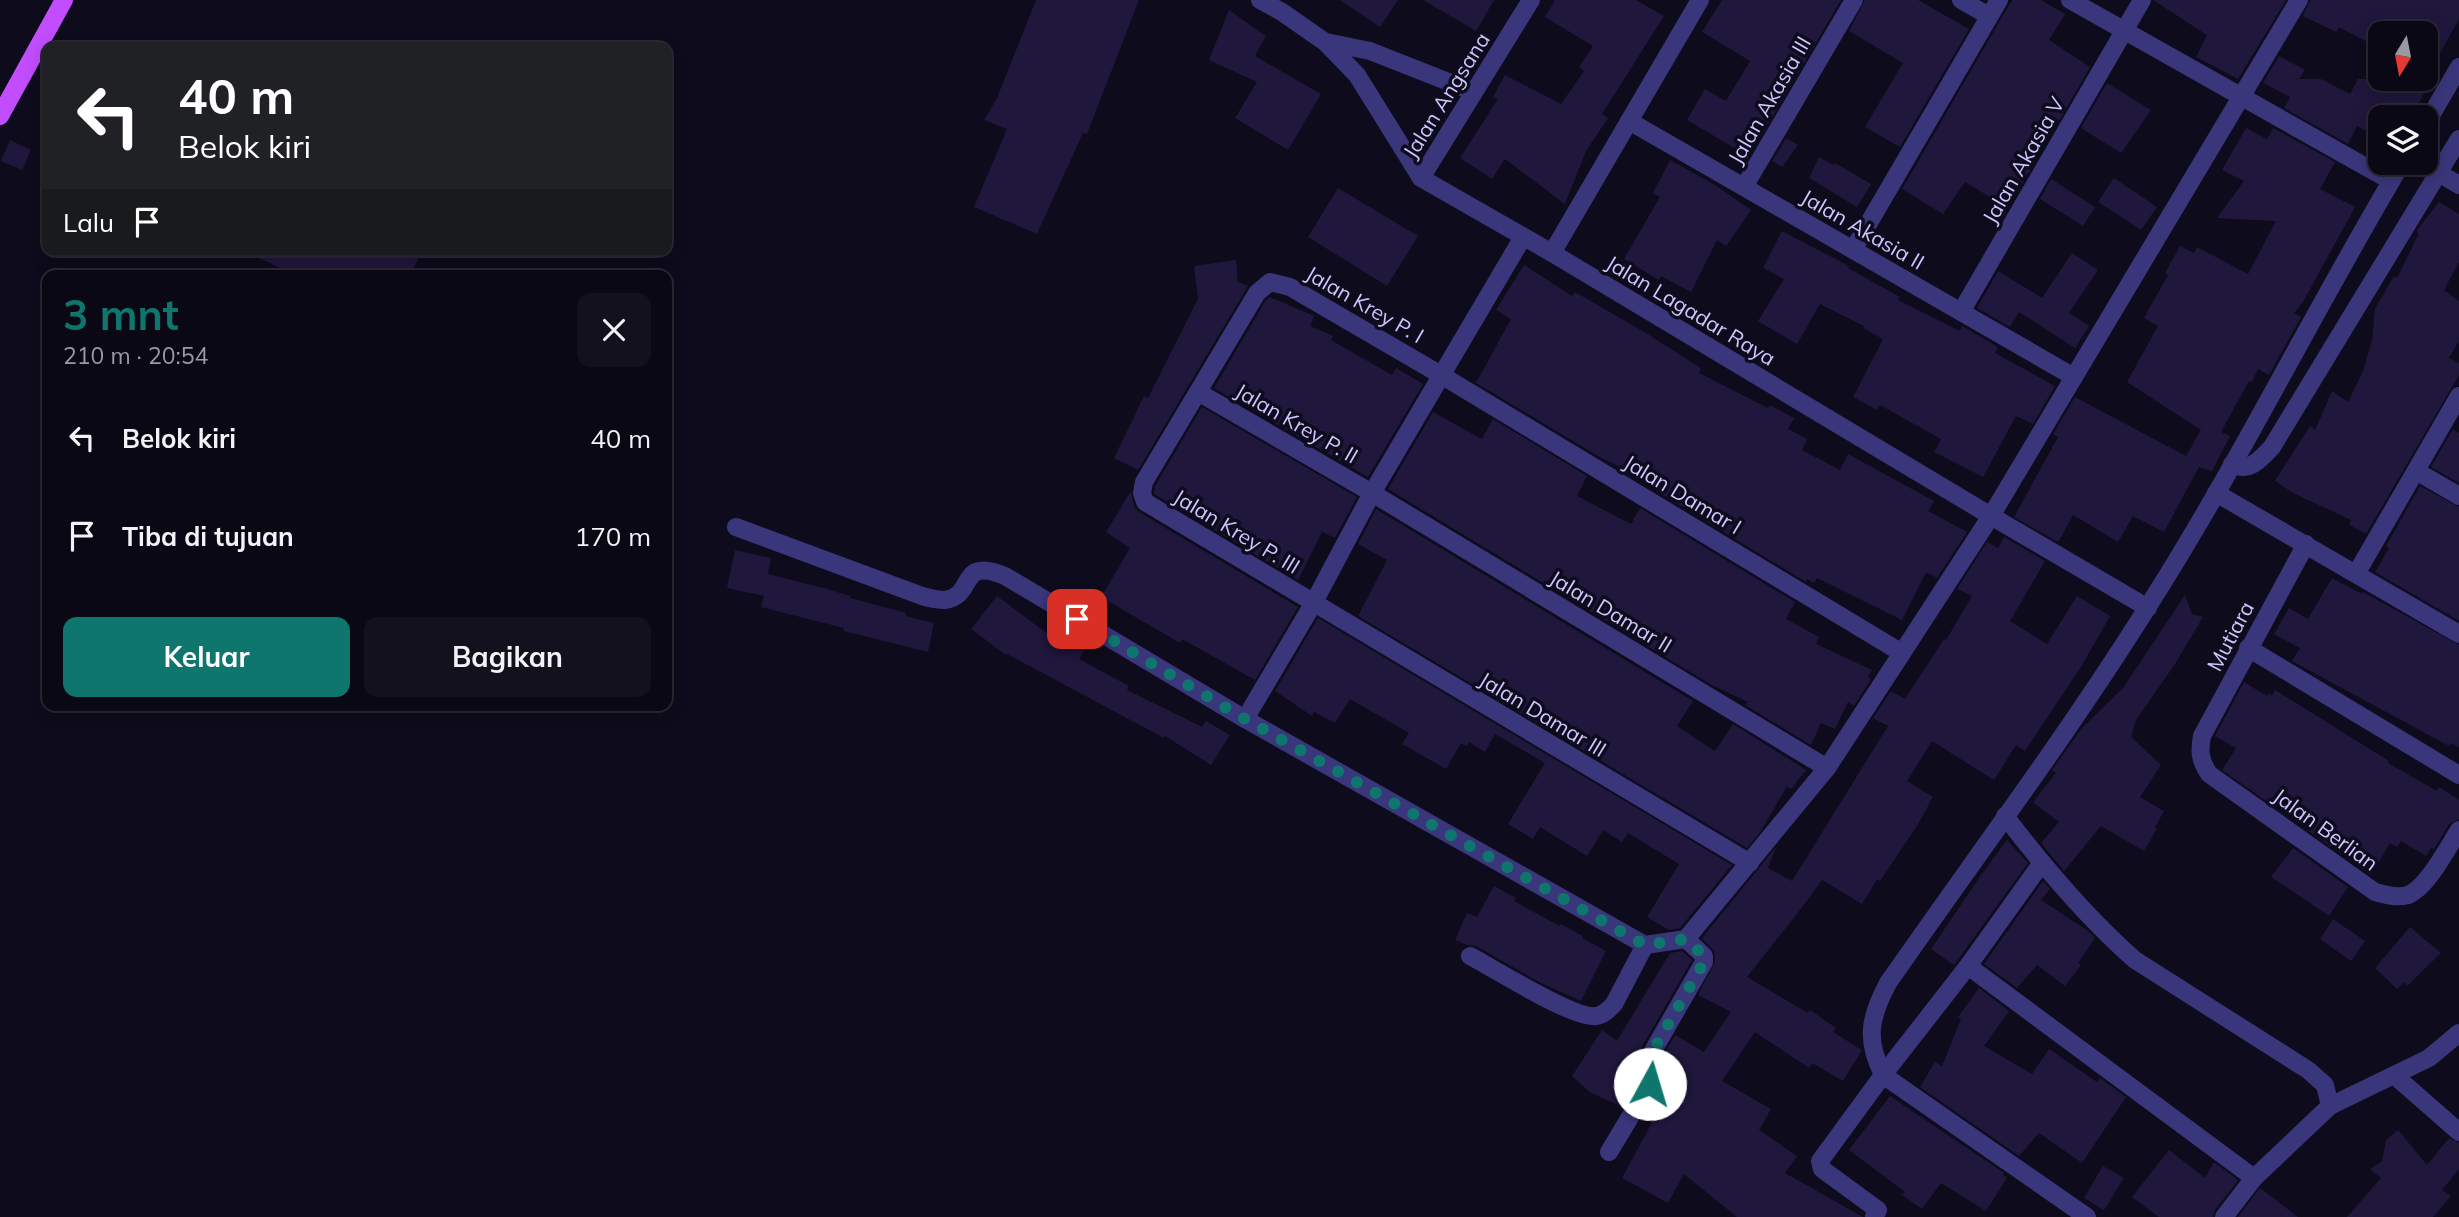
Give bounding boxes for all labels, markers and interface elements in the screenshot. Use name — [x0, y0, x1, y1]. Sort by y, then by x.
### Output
north arrow — [2368, 21, 2438, 91]
map controls — [2368, 21, 2438, 175]
street label: Jalan Angsana — [1397, 27, 1495, 163]
street label: Jalan Akasia III — [1722, 31, 1816, 169]
text: 40 m — [178, 65, 294, 126]
icon: left — [63, 70, 154, 161]
street label: Jalan Akasia V — [1976, 92, 2070, 228]
button: layers — [2368, 105, 2438, 175]
text: Belok kiri — [178, 126, 311, 166]
street label: Jalan Akasia II — [1797, 183, 1929, 275]
icon: arrive — [128, 203, 166, 241]
text: Lalu — [63, 206, 114, 239]
street label: Jalan Lagadar Raya — [1602, 249, 1780, 371]
street label: Jalan Krey P. I — [1301, 260, 1429, 348]
text: 3 mnt — [63, 288, 179, 341]
button: close — [577, 293, 651, 367]
text: 210 m · 20:54 — [63, 341, 208, 370]
street label: Jalan Krey P. II — [1231, 377, 1363, 469]
icon: left — [63, 419, 101, 457]
text: Belok kiri — [122, 422, 236, 455]
text: 40 m — [590, 422, 651, 455]
street label: Jalan Damar I — [1619, 449, 1747, 539]
street label: Jalan Krey P. III — [1169, 483, 1305, 579]
icon: arrive — [63, 517, 101, 555]
text: Tiba di tujuan — [122, 520, 294, 553]
text: 170 m — [575, 520, 651, 553]
street label: Jalan Damar II — [1545, 564, 1677, 658]
pin — [1047, 589, 1107, 649]
street label: Mutiara — [2201, 597, 2259, 675]
icon: arrive — [1058, 600, 1096, 638]
button: Keluar — [63, 617, 350, 697]
button: Bagikan — [364, 617, 651, 697]
street label: Jalan Damar III — [1475, 666, 1611, 762]
street label: Jalan Berlian — [2269, 782, 2383, 876]
position arrow — [1613, 1047, 1687, 1121]

